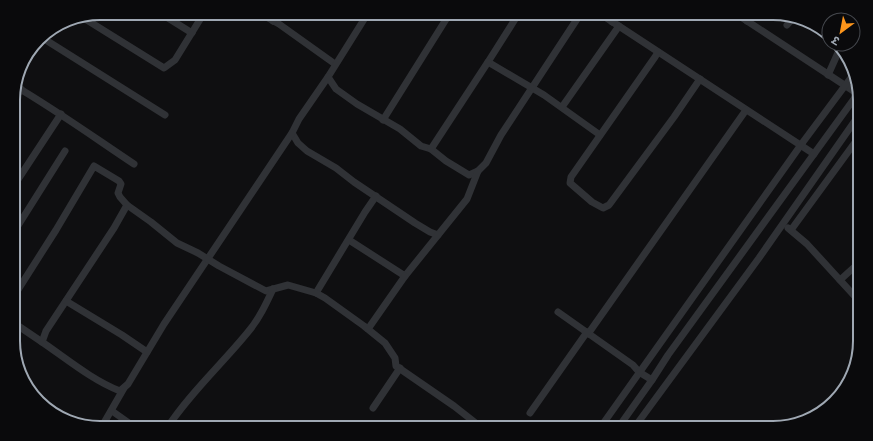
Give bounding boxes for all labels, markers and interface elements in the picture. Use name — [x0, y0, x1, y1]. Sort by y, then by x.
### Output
north arrow — [821, 12, 861, 52]
text: उ — [828, 32, 843, 49]

